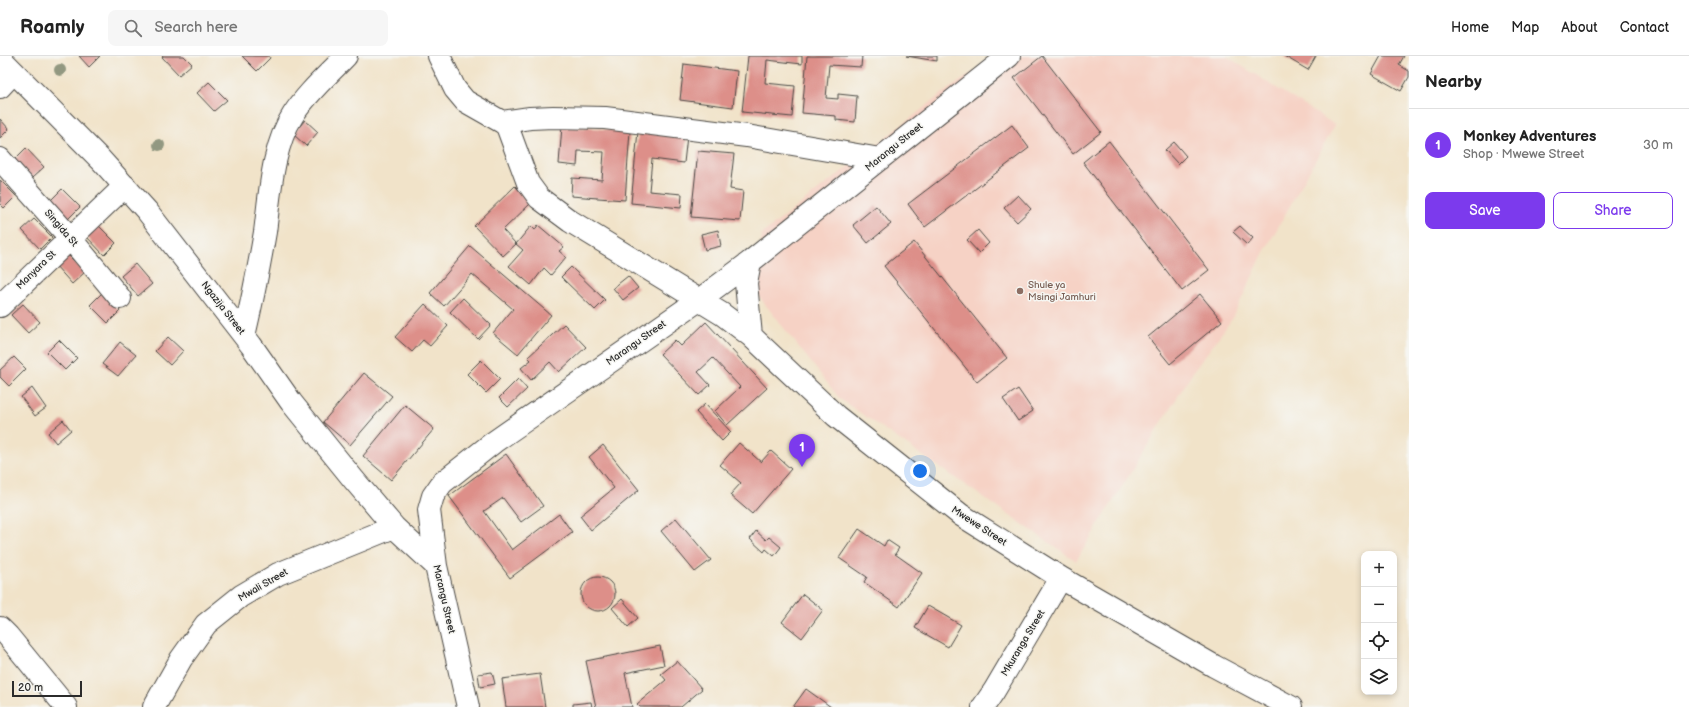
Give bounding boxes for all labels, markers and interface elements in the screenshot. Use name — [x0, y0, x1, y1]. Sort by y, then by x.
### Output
search box — [108, 10, 388, 46]
text: Roamly — [20, 16, 84, 39]
icon: search — [122, 17, 144, 39]
text: Search here — [154, 18, 238, 37]
text: Home — [1451, 19, 1489, 36]
text: Map — [1511, 19, 1539, 36]
text: About — [1561, 19, 1598, 36]
text: Contact — [1620, 19, 1669, 36]
text: Nearby — [1425, 72, 1482, 92]
street label: Marangu Street — [863, 120, 925, 174]
text: Monkey Adventures — [1463, 127, 1596, 146]
text: 1 — [1435, 137, 1441, 153]
text: 30 m — [1643, 137, 1673, 153]
text: Shop · Mwewe Street — [1463, 146, 1584, 162]
button: Save — [1425, 192, 1545, 229]
button: Share — [1553, 192, 1673, 229]
street label: Singida St — [42, 207, 80, 249]
street label: Manyara St — [14, 248, 58, 292]
street label: Ngazija Street — [199, 279, 247, 337]
place label: Shule ya Msingi Jamhuri — [1028, 279, 1096, 303]
marker: Shule ya Msingi Jamhuri — [1015, 286, 1025, 296]
street label: Marangu Street — [604, 318, 668, 368]
pin: 1 — [789, 434, 815, 467]
your location — [910, 461, 930, 481]
street label: Mwewe Street — [949, 504, 1009, 548]
map controls — [1361, 551, 1397, 695]
button: + — [1361, 551, 1397, 587]
street label: Marangu Street — [430, 563, 458, 635]
street label: Mwali Street — [236, 566, 290, 604]
button: − — [1361, 587, 1397, 623]
street label: Mkuranga Street — [998, 608, 1048, 678]
button: locate — [1361, 623, 1397, 659]
button: layers — [1361, 659, 1397, 695]
scale bar — [12, 679, 82, 698]
text: 20 m — [18, 681, 43, 694]

